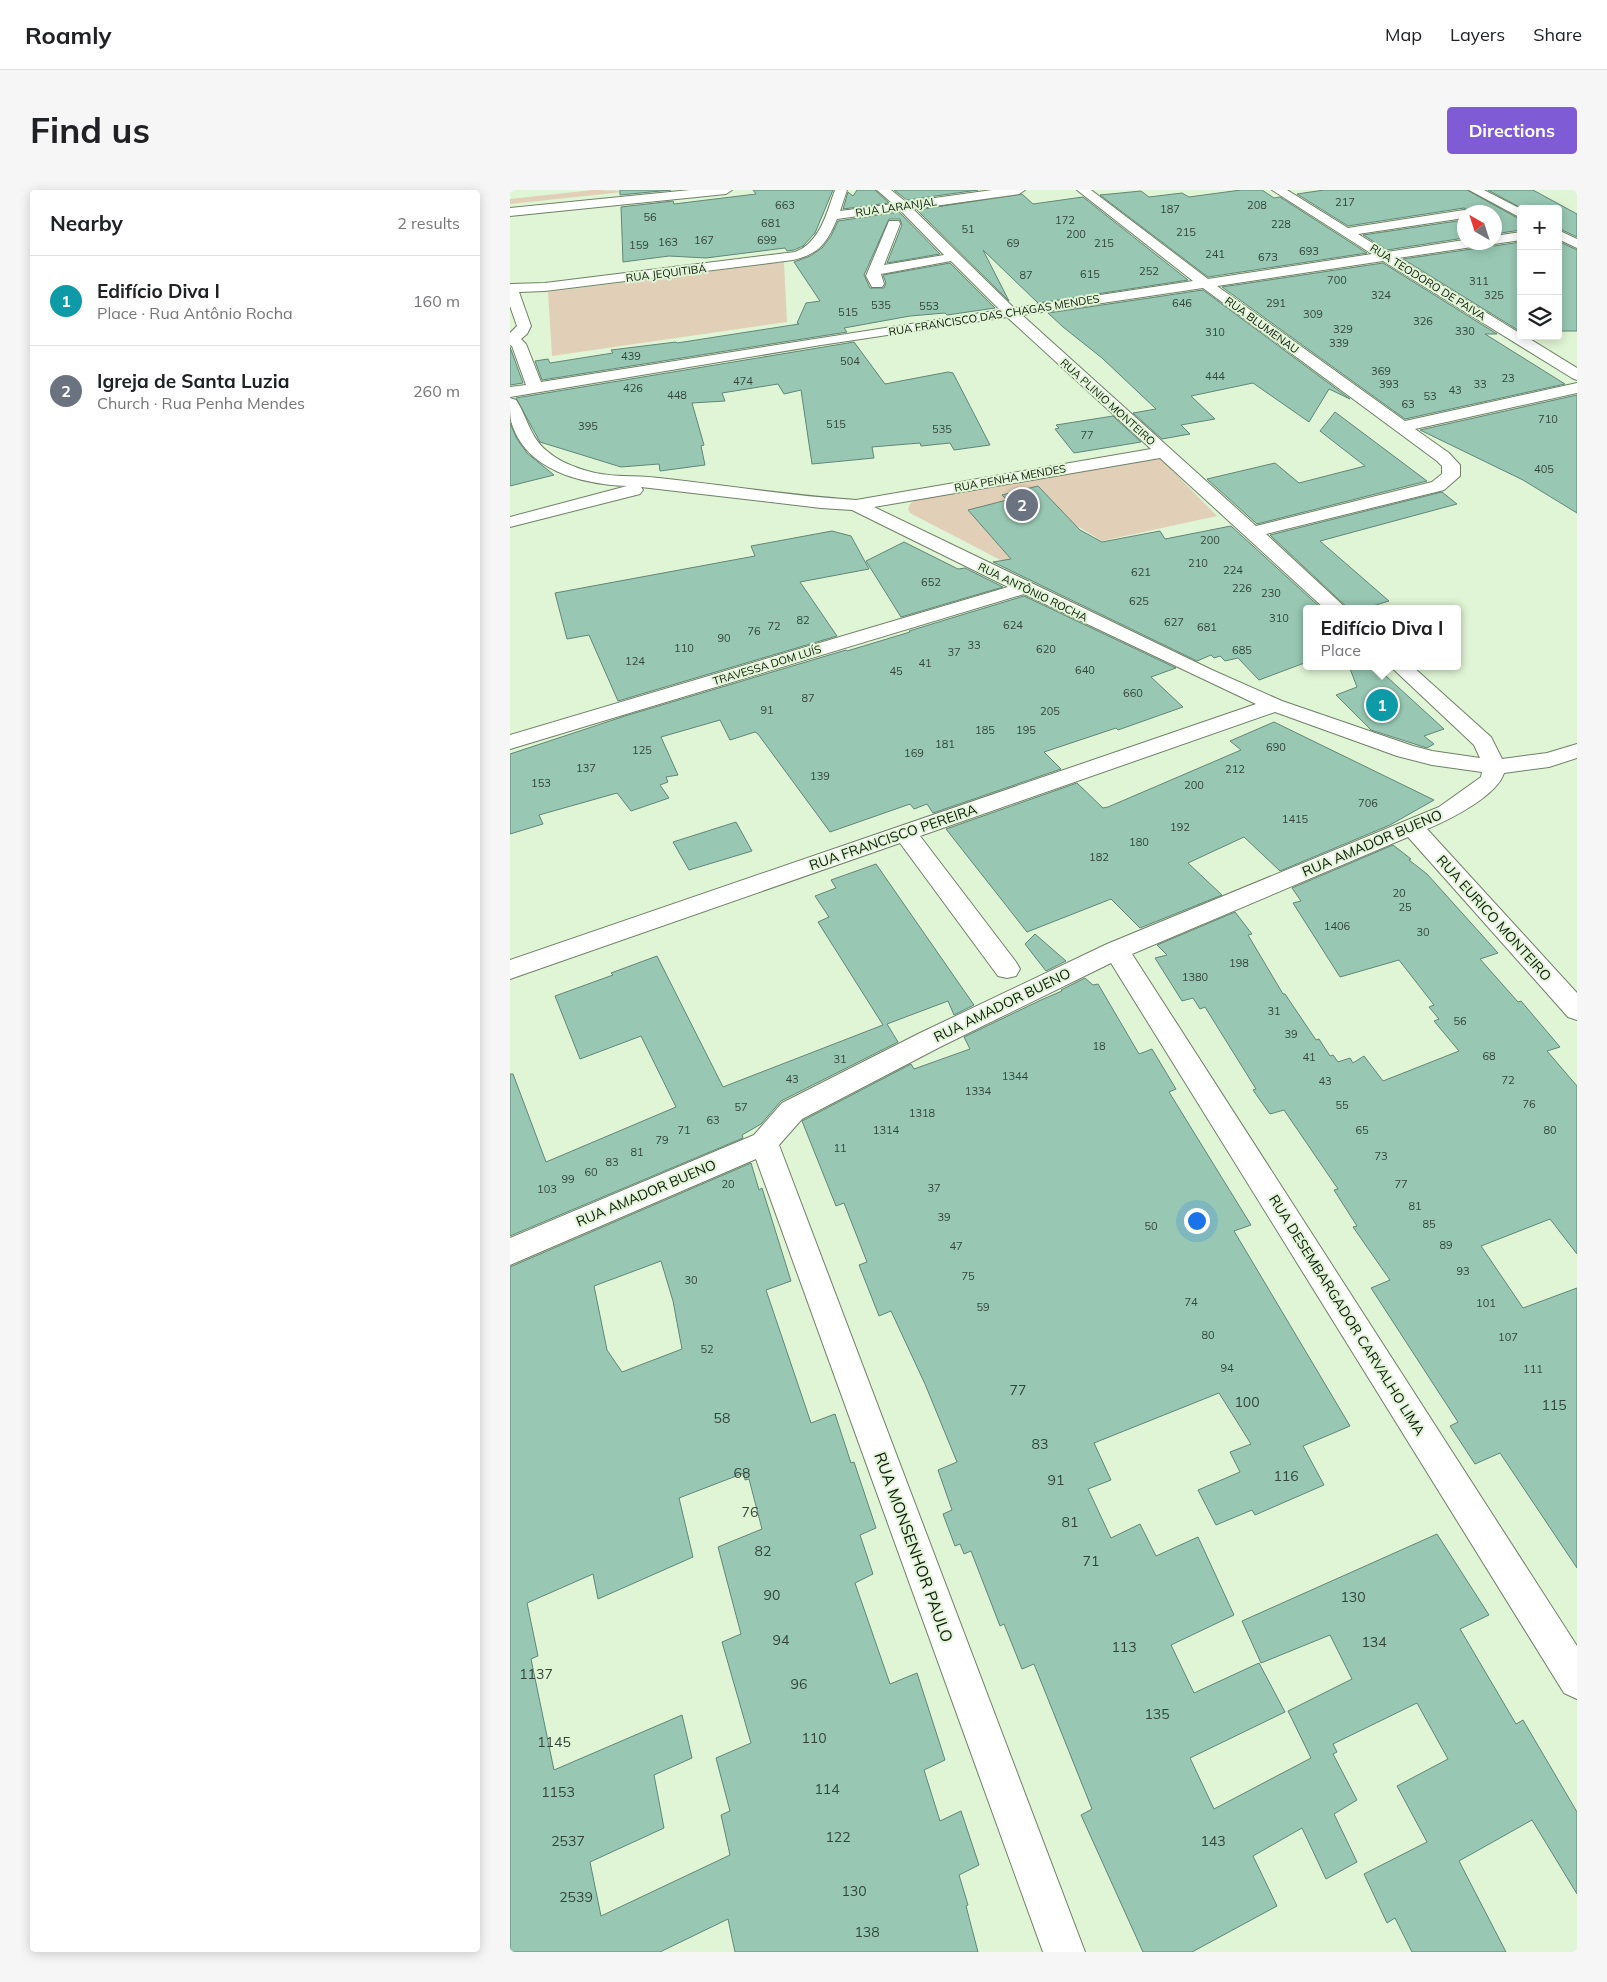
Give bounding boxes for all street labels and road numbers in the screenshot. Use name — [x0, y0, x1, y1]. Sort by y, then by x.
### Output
street label: RUA LARANJAL — [854, 194, 938, 220]
street label: RUA TEODORO DE PAIVA — [1368, 241, 1488, 323]
street label: RUA JEQUITIBÁ — [625, 261, 707, 285]
street label: RUA FRANCISCO DAS CHAGAS MENDES — [887, 291, 1101, 339]
street label: RUA BLUMENAU — [1222, 293, 1302, 357]
street label: RUA PLINIO MONTEIRO — [1058, 356, 1158, 448]
street label: RUA PENHA MENDES — [953, 461, 1067, 495]
street label: RUA ANTÔNIO ROCHA — [976, 559, 1090, 625]
street label: TRAVESSA DOM LUÍS — [711, 642, 823, 688]
street label: RUA FRANCISCO PEREIRA — [807, 800, 980, 874]
street label: RUA AMADOR BUENO — [1299, 805, 1445, 881]
street label: RUA EURICO MONTEIRO — [1433, 851, 1555, 985]
street label: RUA AMADOR BUENO — [931, 964, 1073, 1046]
street label: RUA AMADOR BUENO — [573, 1155, 719, 1231]
street label: RUA DESEMBARGADOR CARVALHO LIMA — [1265, 1191, 1429, 1439]
street label: RUA MONSENHOR PAULO — [870, 1449, 958, 1645]

